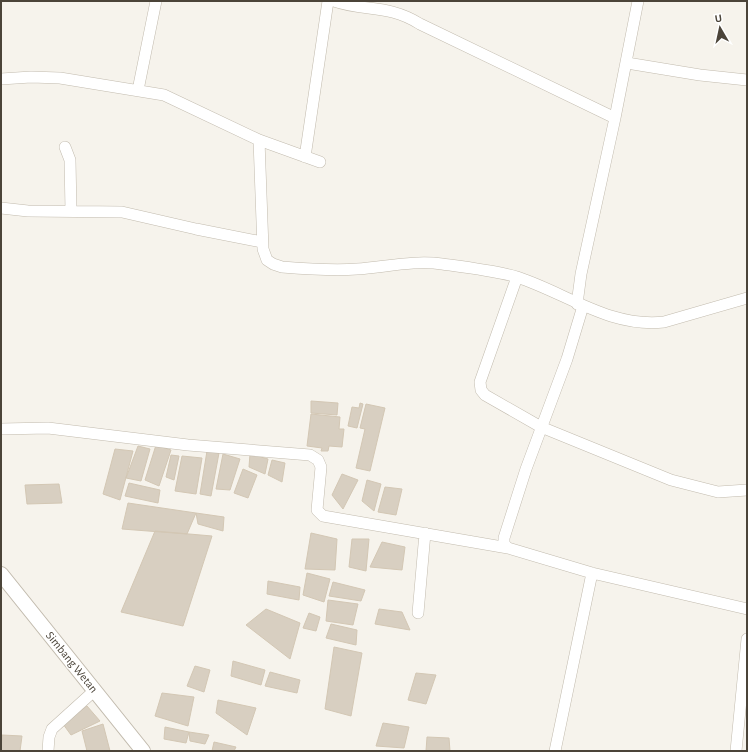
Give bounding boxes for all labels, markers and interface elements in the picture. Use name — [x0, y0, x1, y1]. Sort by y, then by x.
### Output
north arrow — [700, 8, 740, 48]
text: U — [714, 13, 723, 25]
street label: Simbang Wetan — [44, 629, 100, 695]

